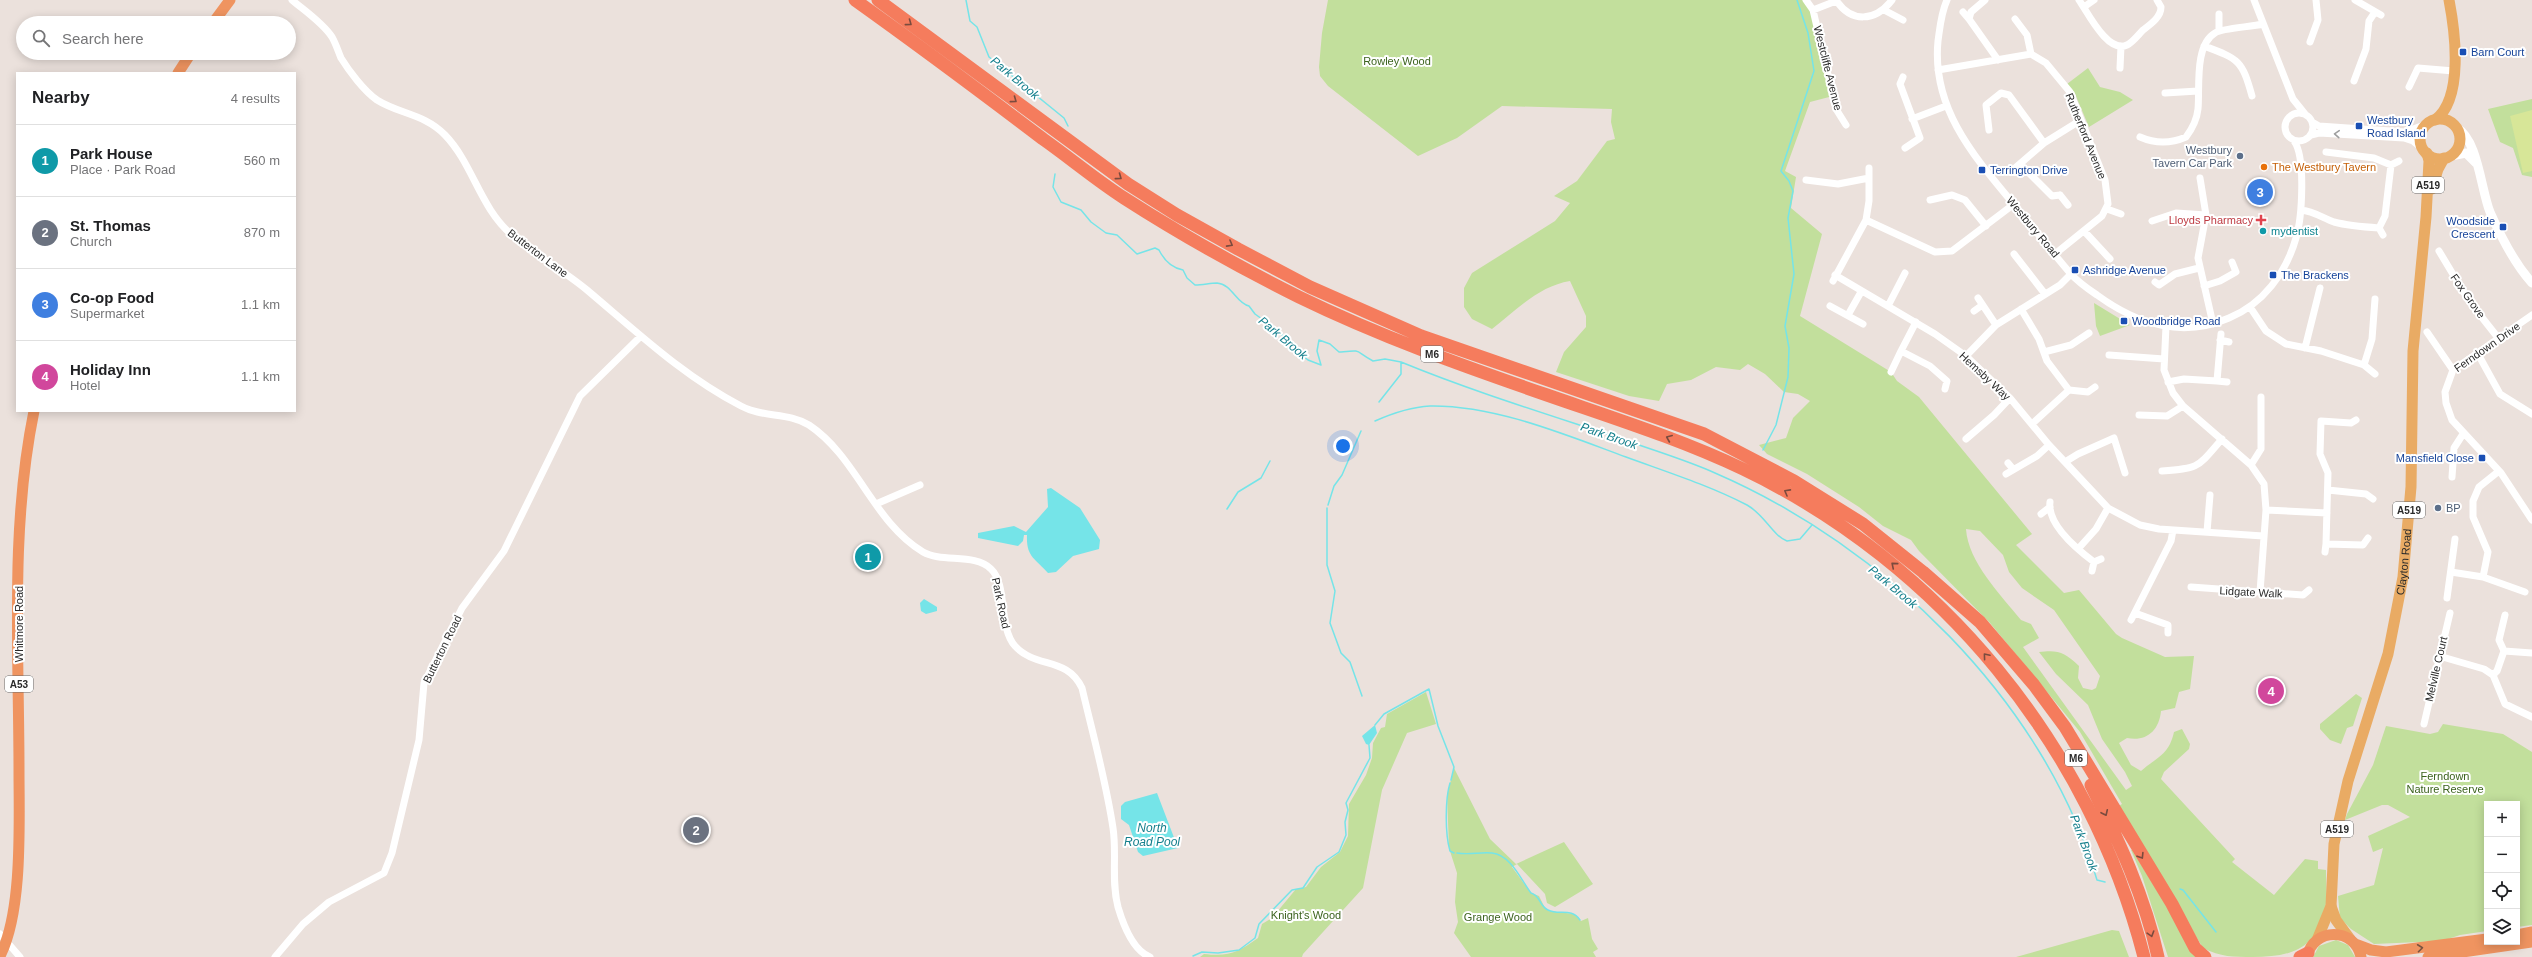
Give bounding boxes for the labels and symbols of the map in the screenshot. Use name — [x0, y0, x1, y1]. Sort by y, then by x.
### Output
one-way arrow — [905, 18, 912, 25]
street label: Westcliffe Avenue — [1812, 24, 1844, 112]
place label: Barn Court — [2471, 46, 2524, 58]
marker: Barn Court — [2458, 47, 2468, 57]
water label: Park Brook — [988, 54, 1043, 103]
park label: Rowley Wood — [1363, 55, 1431, 67]
street label: Rutherford Avenue — [2063, 91, 2109, 181]
one-way arrow — [1010, 95, 1017, 103]
place label: Westbury Road Island — [2367, 114, 2426, 139]
marker: Westbury Road Island — [2354, 121, 2364, 131]
one-way arrow — [2334, 129, 2340, 138]
place label: Westbury Tavern Car Park — [2153, 144, 2232, 169]
marker: Westbury Tavern Car Park — [2235, 151, 2245, 161]
place label: The Westbury Tavern — [2272, 161, 2376, 173]
marker: The Westbury Tavern — [2259, 162, 2269, 172]
place label: Terrington Drive — [1990, 164, 2068, 176]
marker: Terrington Drive — [1977, 165, 1987, 175]
one-way arrow — [1114, 172, 1121, 179]
pin: 3 — [2247, 177, 2273, 207]
road number: A519 — [2412, 177, 2444, 193]
street label: Westbury Road — [2004, 194, 2062, 260]
place label: Lloyds Pharmacy — [2169, 214, 2253, 226]
marker: Lloyds Pharmacy — [2256, 215, 2266, 225]
place label: Woodside Crescent — [2446, 215, 2495, 240]
marker: Woodside Crescent — [2498, 222, 2508, 232]
place label: mydentist — [2271, 225, 2318, 237]
street label: Butterton Lane — [506, 226, 570, 280]
marker: mydentist — [2258, 226, 2268, 236]
one-way arrow — [1226, 240, 1233, 247]
place label: Ashridge Avenue — [2083, 264, 2166, 276]
marker: Ashridge Avenue — [2070, 265, 2080, 275]
place label: The Brackens — [2281, 269, 2349, 281]
marker: The Brackens — [2268, 270, 2278, 280]
street label: Fox Grove — [2448, 272, 2488, 320]
water label: Park Brook — [1256, 314, 1311, 363]
place label: Woodbridge Road — [2132, 315, 2220, 327]
marker: Woodbridge Road — [2119, 316, 2129, 326]
street label: Ferndown Drive — [2452, 320, 2522, 374]
road number: M6 — [1421, 346, 1443, 362]
street label: Hemsby Way — [1957, 349, 2013, 403]
water label: Park Brook — [1579, 420, 1640, 453]
one-way arrow — [1665, 434, 1672, 442]
your location — [1333, 436, 1353, 456]
place label: Mansfield Close — [2396, 452, 2474, 464]
marker: Mansfield Close — [2477, 453, 2487, 463]
one-way arrow — [1783, 490, 1791, 497]
road number: A519 — [2393, 502, 2425, 518]
place label: BP — [2446, 502, 2461, 514]
marker: BP — [2433, 503, 2443, 513]
street label: Clayton Road — [2394, 528, 2413, 596]
pin: 1 — [855, 542, 881, 572]
water label: Park Brook — [1866, 563, 1921, 612]
one-way arrow — [1891, 563, 1898, 570]
street label: Park Road — [990, 576, 1012, 630]
street label: Lidgate Walk — [2219, 584, 2283, 600]
street label: Whitmore Road — [13, 586, 25, 662]
street label: Butterton Road — [420, 613, 464, 685]
street label: Melville Court — [2423, 635, 2449, 703]
one-way arrow — [1984, 654, 1991, 661]
road number: A53 — [5, 676, 33, 692]
pin: 4 — [2258, 676, 2284, 706]
road number: M6 — [2065, 750, 2087, 766]
park label: Ferndown Nature Reserve — [2406, 770, 2484, 795]
one-way arrow — [2100, 808, 2108, 816]
water label: Park Brook — [2067, 813, 2101, 874]
pin: 2 — [683, 815, 709, 845]
water label: North Road Pool — [1124, 821, 1180, 849]
road number: A519 — [2321, 821, 2353, 837]
one-way arrow — [2136, 852, 2144, 859]
park label: Knight's Wood — [1271, 909, 1341, 921]
park label: Grange Wood — [1464, 911, 1532, 923]
one-way arrow — [2146, 930, 2155, 937]
one-way arrow — [2417, 944, 2423, 953]

